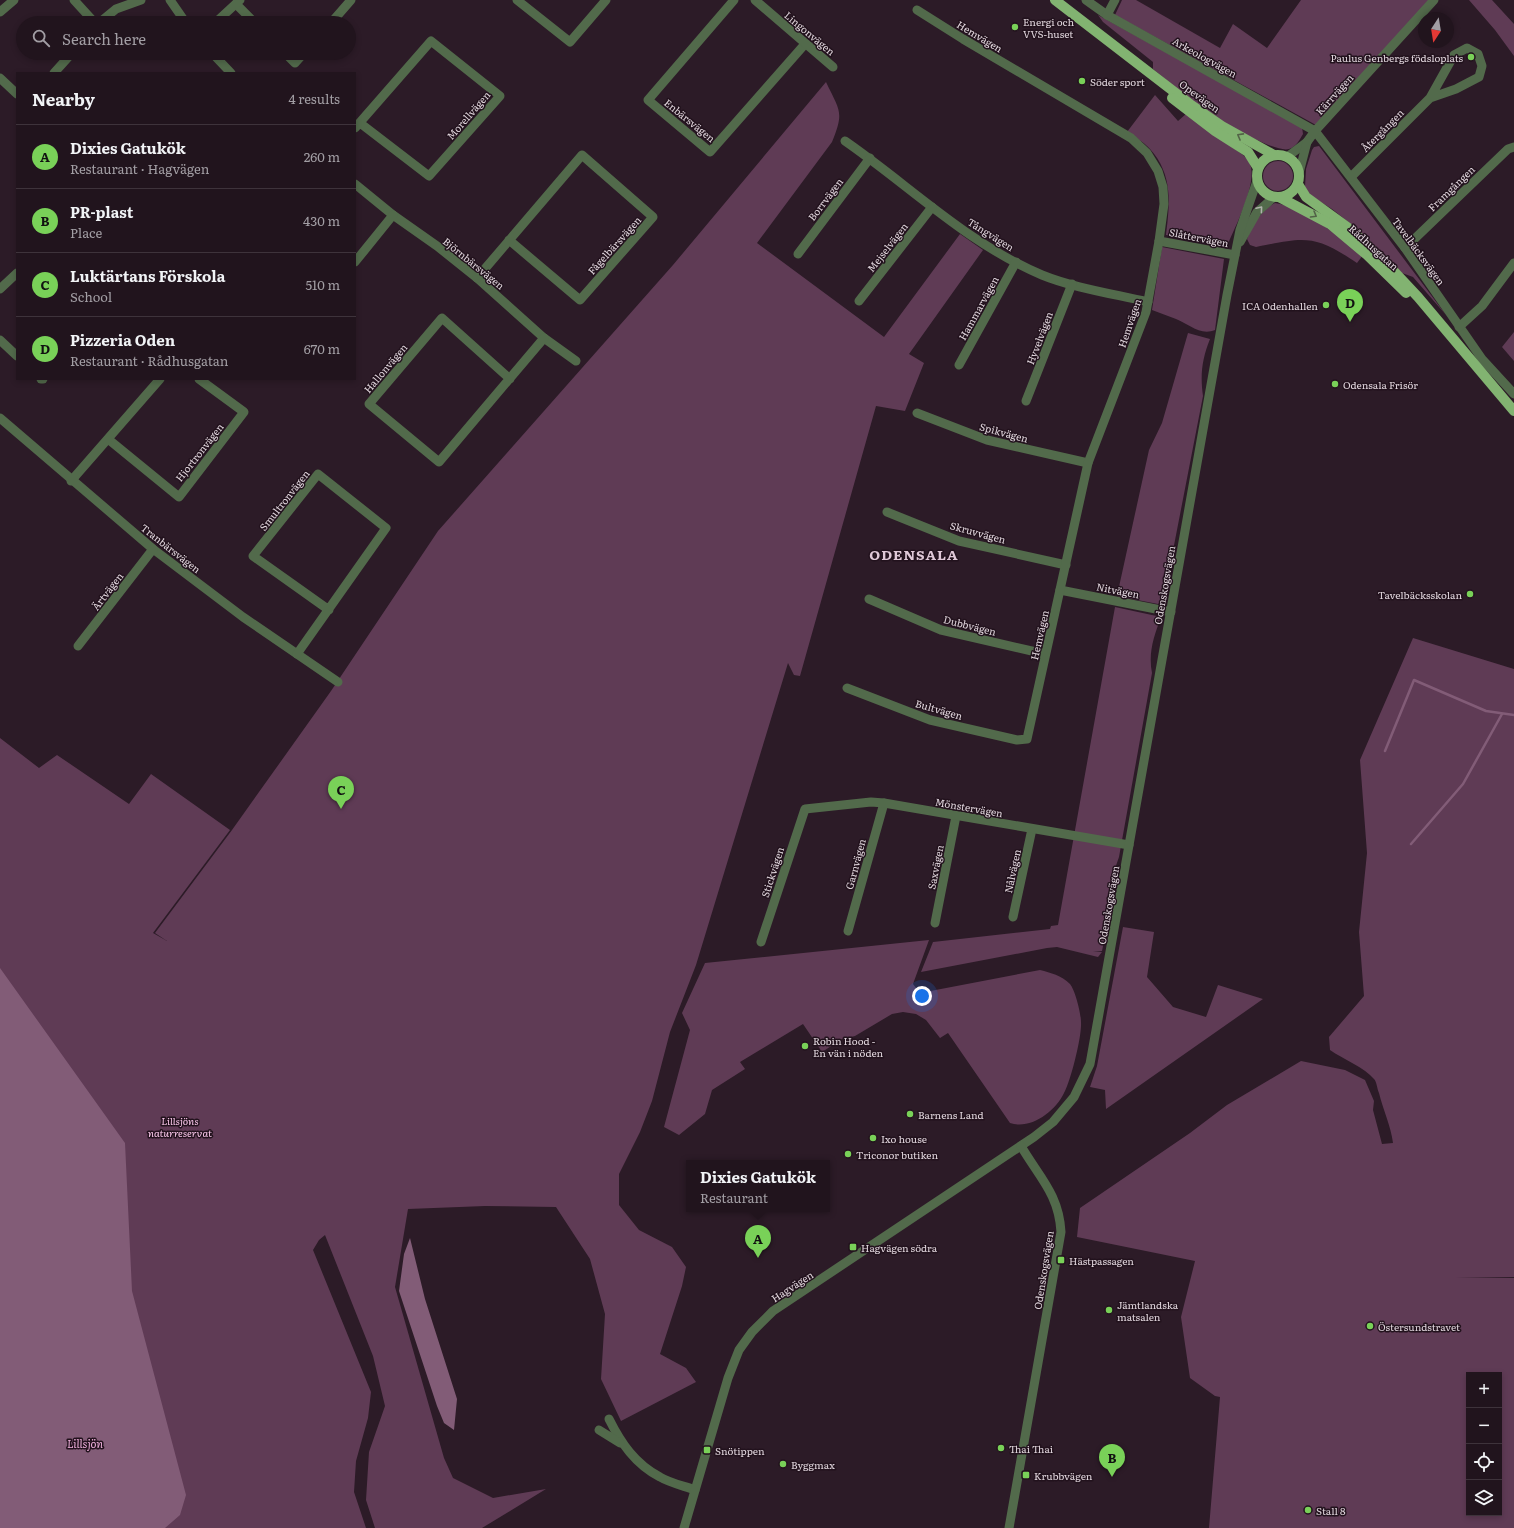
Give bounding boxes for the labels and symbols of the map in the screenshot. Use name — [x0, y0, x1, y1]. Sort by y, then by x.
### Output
street label: Lingonvägen — [781, 7, 839, 59]
north arrow — [1418, 12, 1454, 48]
place label: Energi och VVS-huset — [1023, 14, 1074, 41]
street label: Hemvägen — [954, 16, 1006, 56]
marker: Energi och VVS-huset — [1010, 22, 1020, 32]
street label: Arkeologvägen — [1170, 33, 1240, 81]
place label: Paulus Genbergs födsloplats — [1331, 50, 1463, 65]
marker: Paulus Genbergs födsloplats — [1466, 52, 1476, 62]
street label: Kärrvägen — [1312, 70, 1357, 118]
place label: Söder sport — [1090, 74, 1145, 89]
marker: Söder sport — [1077, 76, 1087, 86]
street label: Opevägen — [1177, 76, 1224, 116]
street label: Morellvägen — [443, 87, 494, 143]
street label: Enbärsvägen — [661, 95, 719, 145]
street label: Återgången — [1357, 105, 1407, 155]
one-way arrow — [1237, 133, 1244, 141]
street label: Framgången — [1424, 161, 1478, 214]
street label: Borrvägen — [804, 174, 846, 224]
one-way arrow — [1255, 206, 1262, 213]
one-way arrow — [1310, 210, 1317, 217]
street label: Fågelbärsvägen — [584, 212, 644, 277]
street label: Tångvägen — [965, 214, 1018, 254]
street label: Tavelbäcksvägen — [1389, 214, 1449, 288]
street label: Mejselvägen — [863, 219, 911, 275]
street label: Rådhusgatan — [1346, 221, 1402, 274]
street label: Slåttervägen — [1168, 224, 1231, 250]
street label: Björnbärsvägen — [440, 233, 508, 293]
street label: Hammarvägen — [954, 273, 1002, 343]
pin: D — [1337, 289, 1363, 322]
street label: Hemvägen — [1114, 296, 1145, 350]
place label: ICA Odenhallen — [1242, 298, 1318, 313]
marker: ICA Odenhallen — [1321, 300, 1331, 310]
street label: Hyvelvägen — [1022, 309, 1056, 367]
street label: Hallonvägen — [360, 340, 410, 396]
place label: Odensala Frisör — [1343, 377, 1418, 392]
marker: Odensala Frisör — [1330, 379, 1340, 389]
street label: Spikvägen — [978, 418, 1030, 446]
street label: Hjortronvägen — [171, 419, 227, 484]
street label: Smultronvägen — [255, 466, 313, 534]
street label: Skruvvägen — [949, 517, 1008, 547]
street label: Tranbärsvägen — [138, 520, 204, 576]
district label: ODENSALA — [869, 544, 959, 564]
street label: Odenskogsvägen — [1150, 544, 1178, 626]
street label: Ärtvägen — [88, 569, 126, 613]
street label: Nitvägen — [1095, 579, 1141, 602]
place label: Tavelbäcksskolan — [1378, 587, 1462, 602]
marker: Tavelbäcksskolan — [1465, 589, 1475, 599]
street label: Hemvägen — [1026, 608, 1052, 662]
street label: Dubbvägen — [942, 611, 998, 639]
street label: Bultvägen — [914, 695, 965, 723]
pin: C — [328, 776, 354, 809]
street label: Mönstervägen — [934, 794, 1004, 820]
street label: Garnvägen — [841, 837, 869, 891]
street label: Saxvägen — [923, 843, 947, 891]
street label: Stickvägen — [757, 844, 787, 899]
street label: Nålvägen — [1000, 847, 1024, 894]
street label: Odenskogsvägen — [1094, 864, 1122, 946]
your location — [912, 986, 932, 1006]
place label: Robin Hood - En vän i nöden — [813, 1033, 884, 1060]
marker: Robin Hood - En vän i nöden — [800, 1041, 810, 1051]
place label: Barnens Land — [918, 1107, 984, 1122]
marker: Barnens Land — [905, 1109, 915, 1119]
park label: Lillsjöns naturreservat — [148, 1113, 212, 1140]
place label: Ixo house — [881, 1131, 927, 1146]
marker: Ixo house — [868, 1133, 878, 1143]
place label: Triconor butiken — [856, 1147, 938, 1162]
marker: Triconor butiken — [843, 1149, 853, 1159]
pin: A — [745, 1225, 771, 1258]
street label: Odenskogsvägen — [1029, 1229, 1057, 1311]
place label: Hagvägen södra — [861, 1240, 938, 1255]
marker: Hagvägen södra — [848, 1242, 858, 1252]
place label: Hästpassagen — [1069, 1253, 1134, 1268]
marker: Hästpassagen — [1056, 1255, 1066, 1265]
street label: Hagvägen — [768, 1267, 816, 1305]
place label: Jämtlandska matsalen — [1117, 1297, 1179, 1324]
marker: Jämtlandska matsalen — [1104, 1305, 1114, 1315]
place label: Östersundstravet — [1378, 1319, 1460, 1334]
marker: Östersundstravet — [1365, 1321, 1375, 1331]
water label: Lillsjön — [67, 1435, 104, 1451]
place label: Thai Thai — [1009, 1441, 1054, 1456]
place label: Snötippen — [715, 1443, 765, 1458]
marker: Thai Thai — [996, 1443, 1006, 1453]
pin: B — [1099, 1444, 1125, 1477]
marker: Snötippen — [702, 1445, 712, 1455]
place label: Byggmax — [791, 1457, 835, 1472]
marker: Byggmax — [778, 1459, 788, 1469]
place label: Krubbvägen — [1034, 1468, 1093, 1483]
marker: Krubbvägen — [1021, 1470, 1031, 1480]
place label: Stall 8 — [1316, 1503, 1346, 1518]
marker: Stall 8 — [1303, 1505, 1313, 1515]

